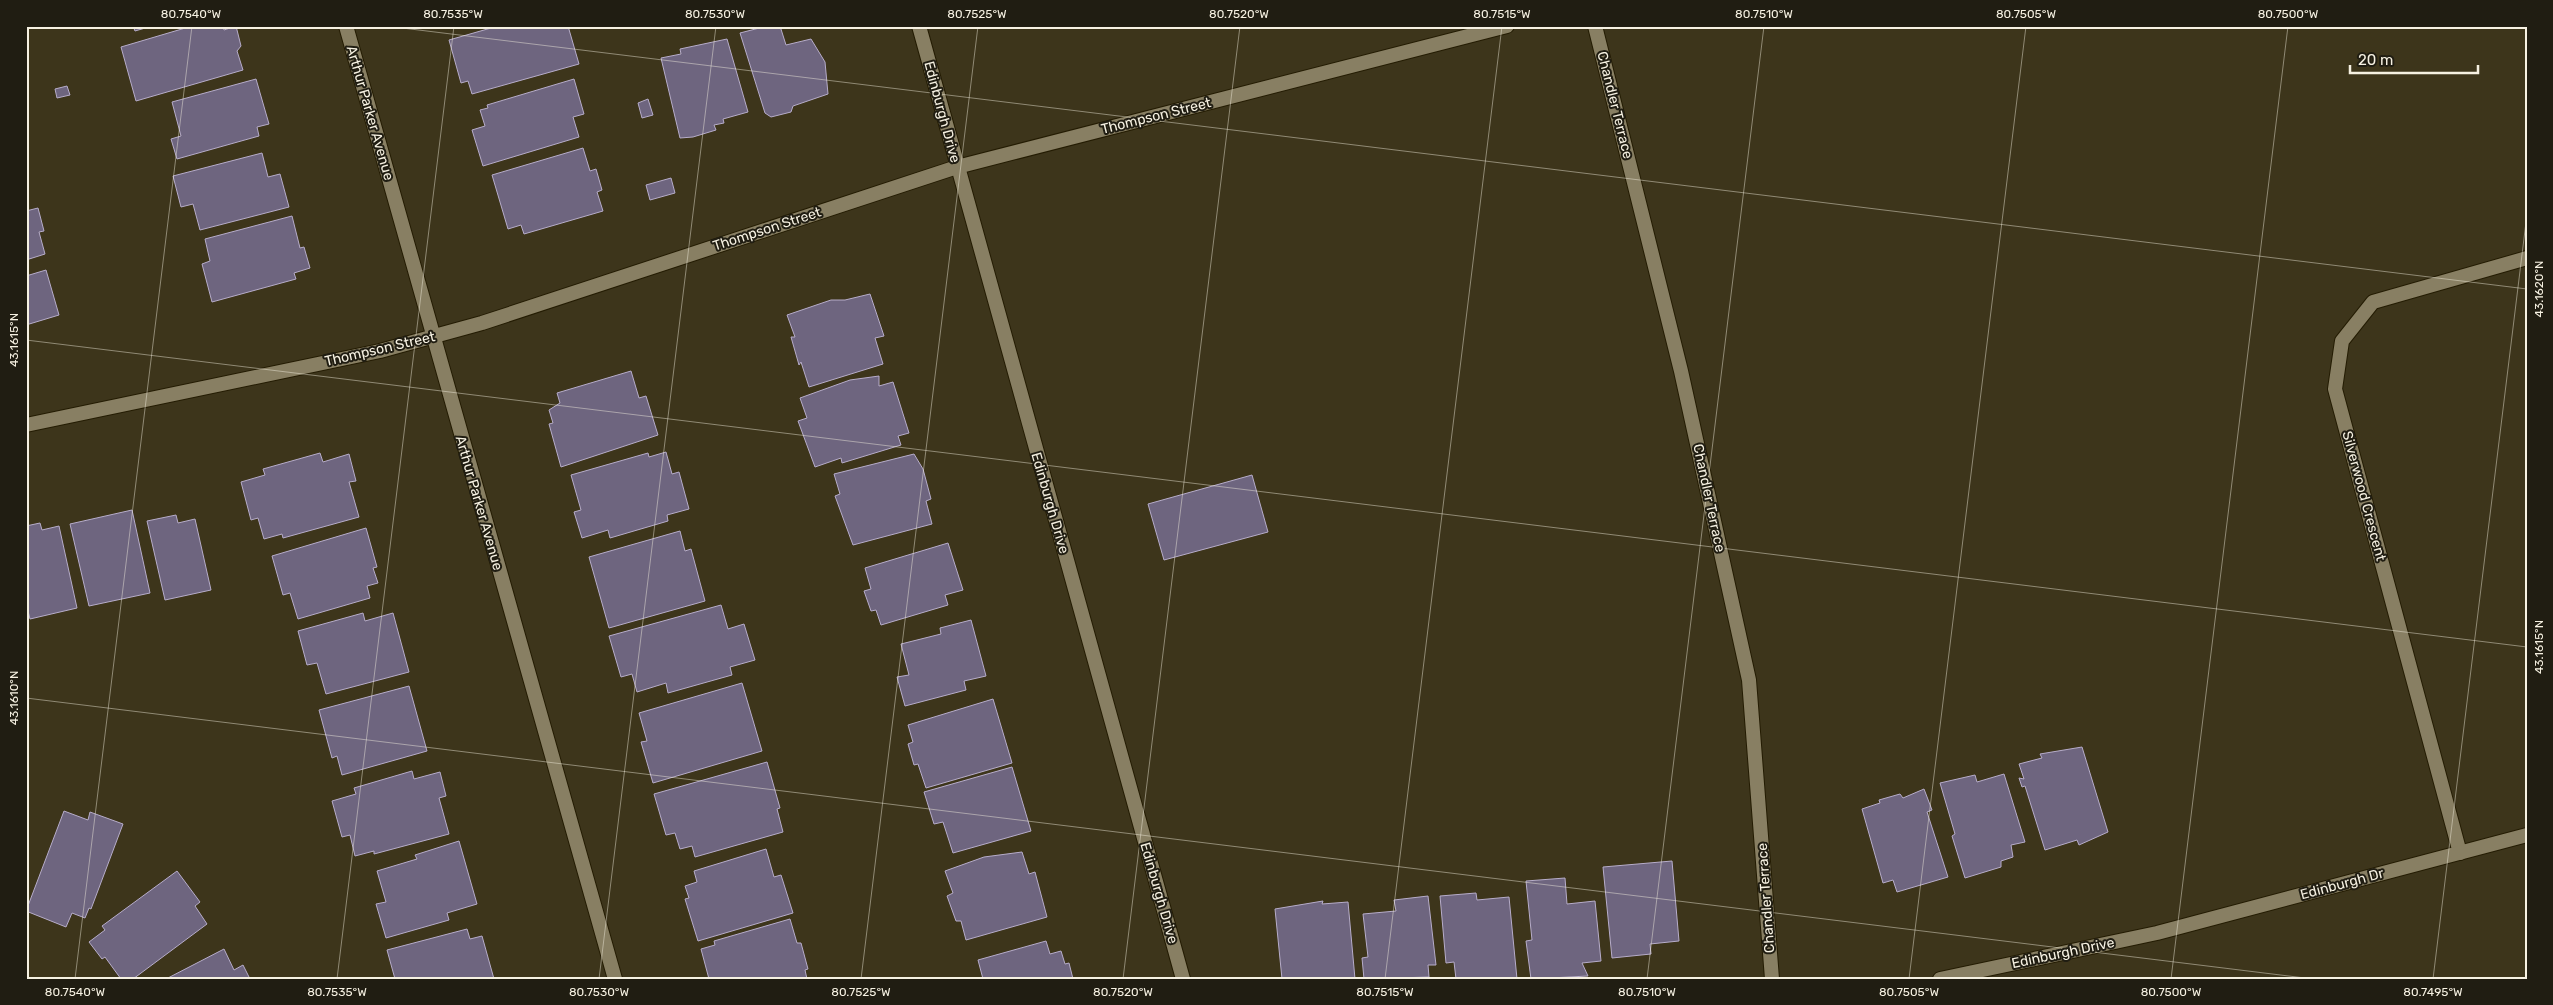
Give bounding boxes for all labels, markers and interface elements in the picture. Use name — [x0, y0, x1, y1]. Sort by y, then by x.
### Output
text: 80.7540°W — [161, 7, 222, 21]
text: 80.7535°W — [423, 7, 483, 21]
text: 80.7530°W — [685, 7, 745, 21]
text: 80.7525°W — [947, 7, 1007, 21]
text: 80.7520°W — [1209, 7, 1269, 21]
text: 80.7515°W — [1473, 7, 1531, 21]
text: 80.7510°W — [1735, 7, 1793, 21]
text: 80.7505°W — [1996, 7, 2056, 21]
text: 80.7500°W — [2258, 7, 2319, 21]
scale bar — [2350, 42, 2478, 74]
street label: Arthur Parker Avenue — [343, 44, 397, 182]
street label: Chandler Terrace — [1593, 50, 1637, 161]
text: 20 m — [2358, 51, 2393, 69]
street label: Edinburgh Drive — [920, 59, 964, 165]
street label: Thompson Street — [1099, 94, 1213, 138]
street label: Thompson Street — [711, 203, 824, 255]
text: 43.1620°N — [2532, 261, 2546, 317]
text: 43.1615°N — [7, 313, 21, 367]
street label: Thompson Street — [323, 328, 437, 370]
street label: Silverwood Crescent — [2338, 429, 2390, 563]
street label: Arthur Parker Avenue — [452, 434, 506, 572]
street label: Chandler Terrace — [1689, 442, 1729, 554]
street label: Edinburgh Drive — [1027, 450, 1073, 556]
text: 43.1615°N — [2532, 620, 2546, 674]
text: 43.1610°N — [7, 671, 21, 725]
street label: Edinburgh Drive — [1136, 840, 1182, 946]
street label: Chandler Terrace — [1754, 842, 1778, 954]
street label: Edinburgh Dr — [2298, 865, 2386, 903]
street label: Edinburgh Drive — [2010, 934, 2116, 972]
text: 80.7540°W — [45, 985, 106, 999]
text: 80.7535°W — [307, 985, 367, 999]
text: 80.7530°W — [569, 985, 629, 999]
text: 80.7525°W — [831, 985, 891, 999]
text: 80.7520°W — [1093, 985, 1153, 999]
text: 80.7515°W — [1356, 985, 1414, 999]
text: 80.7510°W — [1618, 985, 1676, 999]
text: 80.7505°W — [1879, 985, 1939, 999]
text: 80.7500°W — [2141, 985, 2202, 999]
text: 80.7495°W — [2403, 985, 2463, 999]

